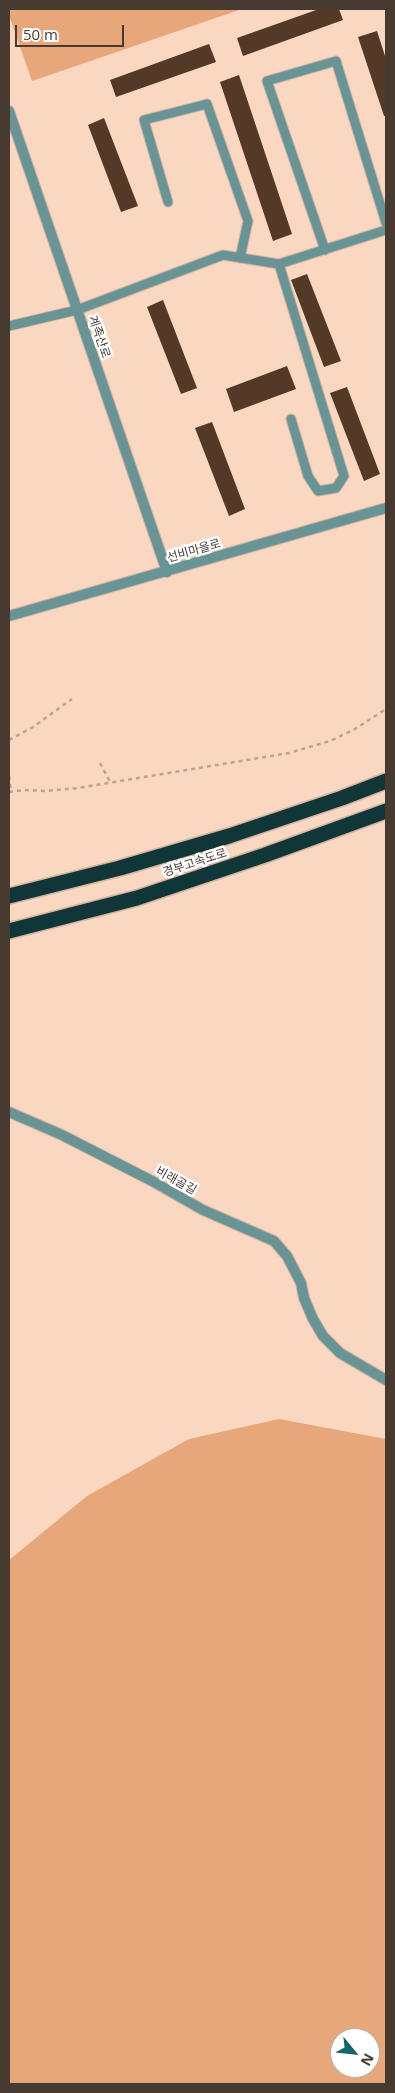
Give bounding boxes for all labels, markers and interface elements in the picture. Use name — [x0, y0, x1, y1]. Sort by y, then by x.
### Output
scale bar — [18, 15, 126, 47]
text: 50 m — [23, 24, 58, 44]
street label: 계족산로 — [85, 314, 113, 360]
street label: 선비마을로 — [165, 536, 223, 566]
street label: 경부고속도로 — [161, 846, 229, 880]
street label: 비래골길 — [153, 1164, 199, 1198]
north arrow — [330, 2028, 380, 2078]
text: N — [357, 2050, 379, 2069]

